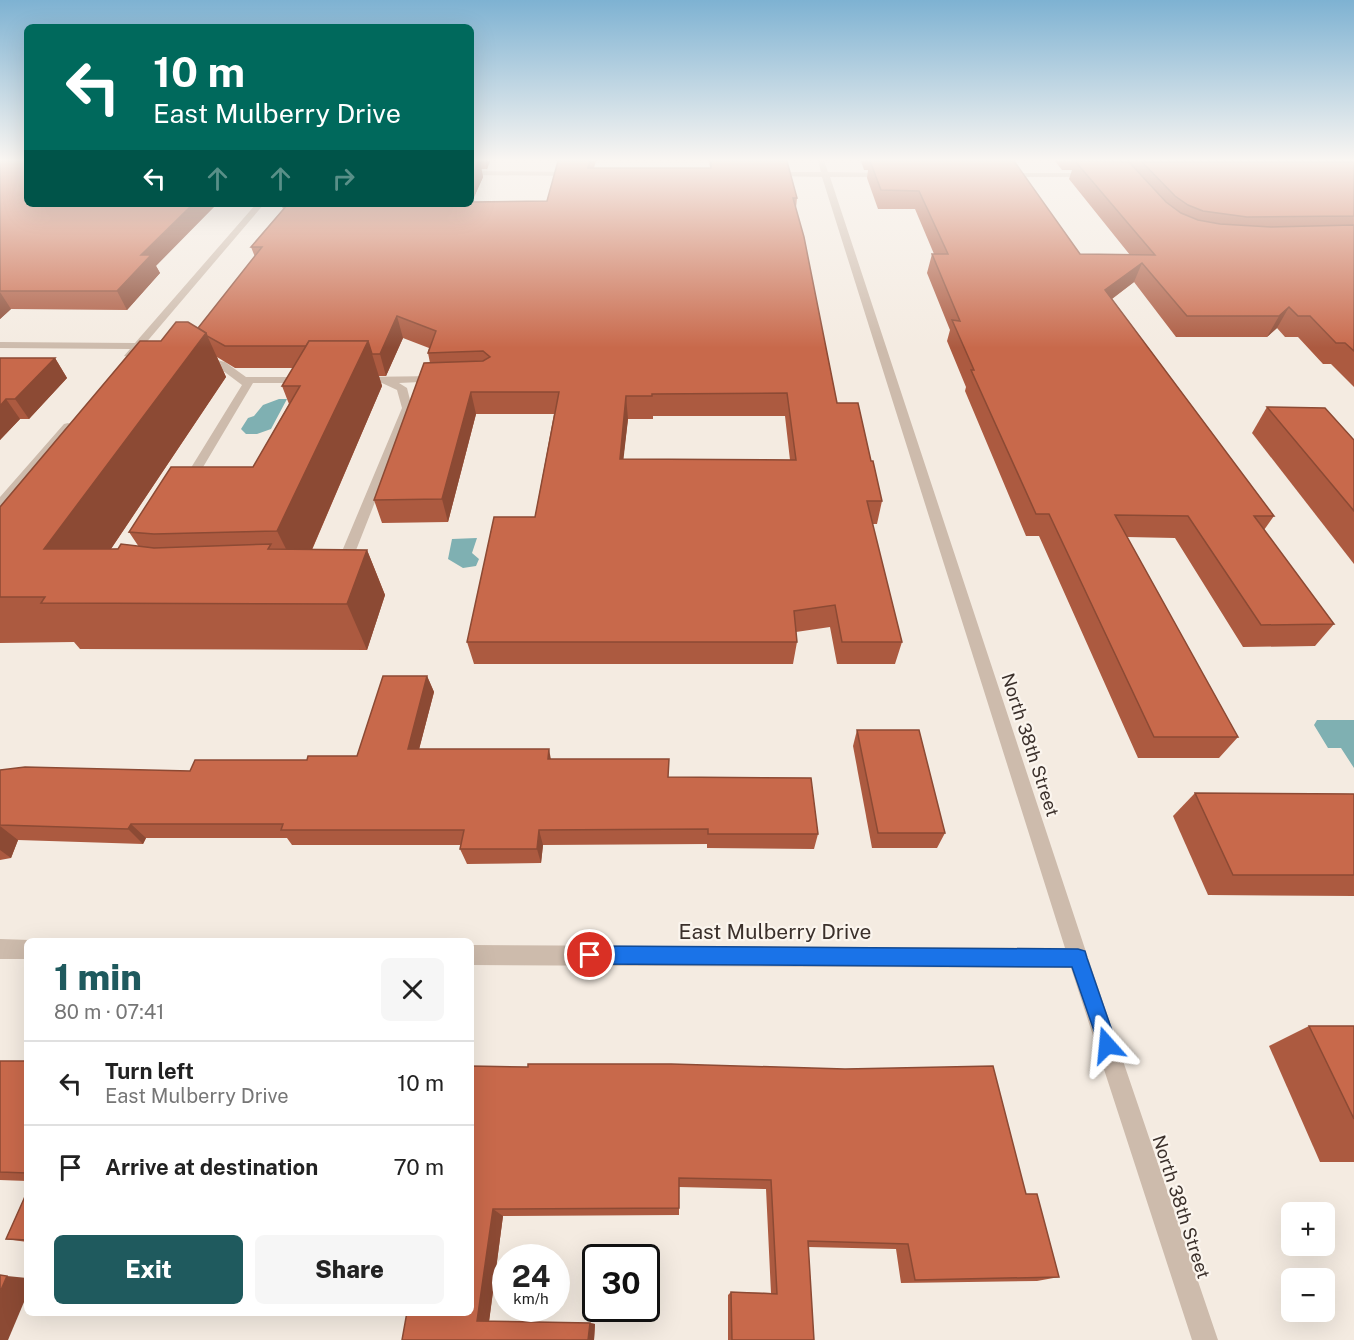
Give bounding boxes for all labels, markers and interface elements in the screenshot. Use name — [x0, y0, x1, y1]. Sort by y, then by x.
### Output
text: 10 m — [153, 47, 245, 96]
icon: left — [54, 48, 132, 126]
text: East Mulberry Drive — [153, 97, 401, 129]
icon: left — [138, 162, 171, 195]
icon: ahead — [201, 162, 234, 195]
icon: ahead — [264, 162, 297, 195]
icon: right — [327, 162, 360, 195]
street label: North 38th Street — [997, 671, 1064, 819]
street label: East Mulberry Drive — [679, 919, 871, 944]
pin — [564, 929, 615, 980]
icon: arrive — [573, 938, 606, 971]
text: 1 min — [54, 956, 142, 998]
button: close — [381, 958, 444, 1021]
text: 80 m · 07:41 — [54, 1000, 164, 1024]
position arrow — [1075, 1013, 1139, 1077]
text: Turn left — [105, 1058, 194, 1084]
icon: left — [54, 1067, 87, 1100]
text: 10 m — [397, 1070, 444, 1096]
text: East Mulberry Drive — [105, 1084, 289, 1108]
street label: North 38th Street — [1148, 1133, 1215, 1281]
icon: arrive — [54, 1151, 87, 1184]
text: Arrive at destination — [105, 1154, 318, 1180]
text: 70 m — [393, 1154, 444, 1180]
map controls — [1281, 1202, 1335, 1322]
button: + — [1281, 1202, 1335, 1256]
button: Exit — [54, 1235, 243, 1304]
button: Share — [255, 1235, 444, 1304]
speed limit sign: 30 — [582, 1244, 660, 1322]
text: 24 — [512, 1258, 550, 1294]
button: − — [1281, 1268, 1335, 1322]
text: km/h — [513, 1290, 549, 1307]

